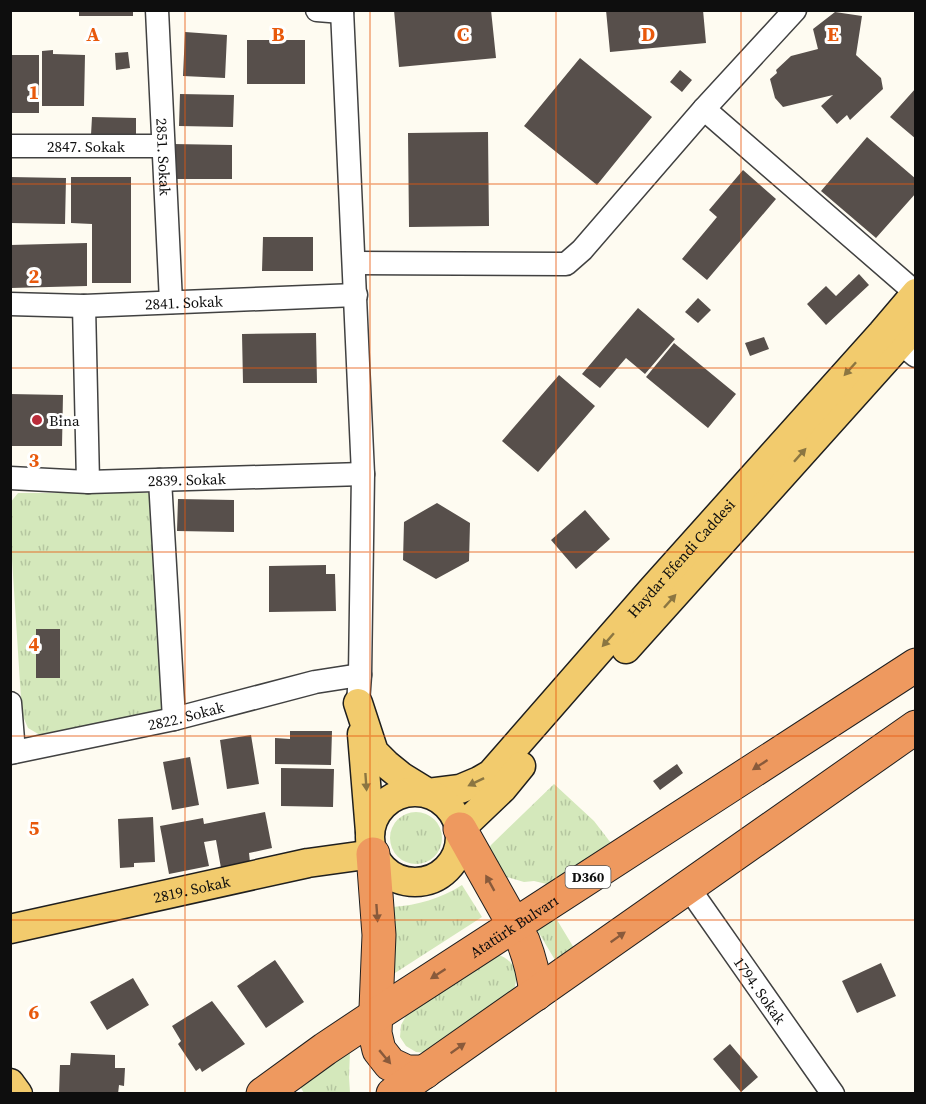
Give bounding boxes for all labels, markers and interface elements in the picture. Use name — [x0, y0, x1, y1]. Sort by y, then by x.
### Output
text: A — [86, 20, 100, 48]
text: B — [271, 20, 285, 48]
text: C — [457, 20, 469, 48]
text: D — [641, 20, 655, 48]
text: E — [827, 20, 839, 48]
text: 1 — [29, 78, 39, 106]
street label: 2851. Sokak — [152, 117, 176, 197]
street label: 2847. Sokak — [47, 136, 126, 157]
text: 2 — [29, 262, 40, 290]
street label: 2841. Sokak — [145, 290, 224, 314]
one-way arrow — [844, 361, 857, 376]
place label: Bina — [49, 410, 80, 431]
marker: Bina — [30, 413, 44, 427]
text: 3 — [29, 446, 40, 474]
one-way arrow — [793, 448, 806, 463]
street label: 2839. Sokak — [148, 467, 227, 491]
street label: Haydar Efendi Caddesi — [622, 494, 739, 622]
one-way arrow — [663, 593, 677, 608]
text: 4 — [29, 630, 40, 658]
one-way arrow — [602, 632, 615, 647]
street label: 2822. Sokak — [146, 696, 227, 735]
one-way arrow — [753, 759, 769, 771]
one-way arrow — [362, 772, 371, 791]
one-way arrow — [467, 777, 484, 787]
text: 5 — [29, 814, 40, 842]
road number: D360 — [566, 866, 610, 888]
street label: 2819. Sokak — [151, 870, 233, 907]
one-way arrow — [485, 875, 495, 892]
street label: Atatürk Bulvarı — [465, 889, 562, 962]
one-way arrow — [372, 903, 382, 922]
one-way arrow — [610, 931, 626, 943]
street label: 1794. Sokak — [729, 952, 792, 1029]
one-way arrow — [430, 969, 447, 980]
text: 6 — [29, 998, 40, 1026]
one-way arrow — [450, 1042, 466, 1054]
one-way arrow — [379, 1049, 392, 1065]

